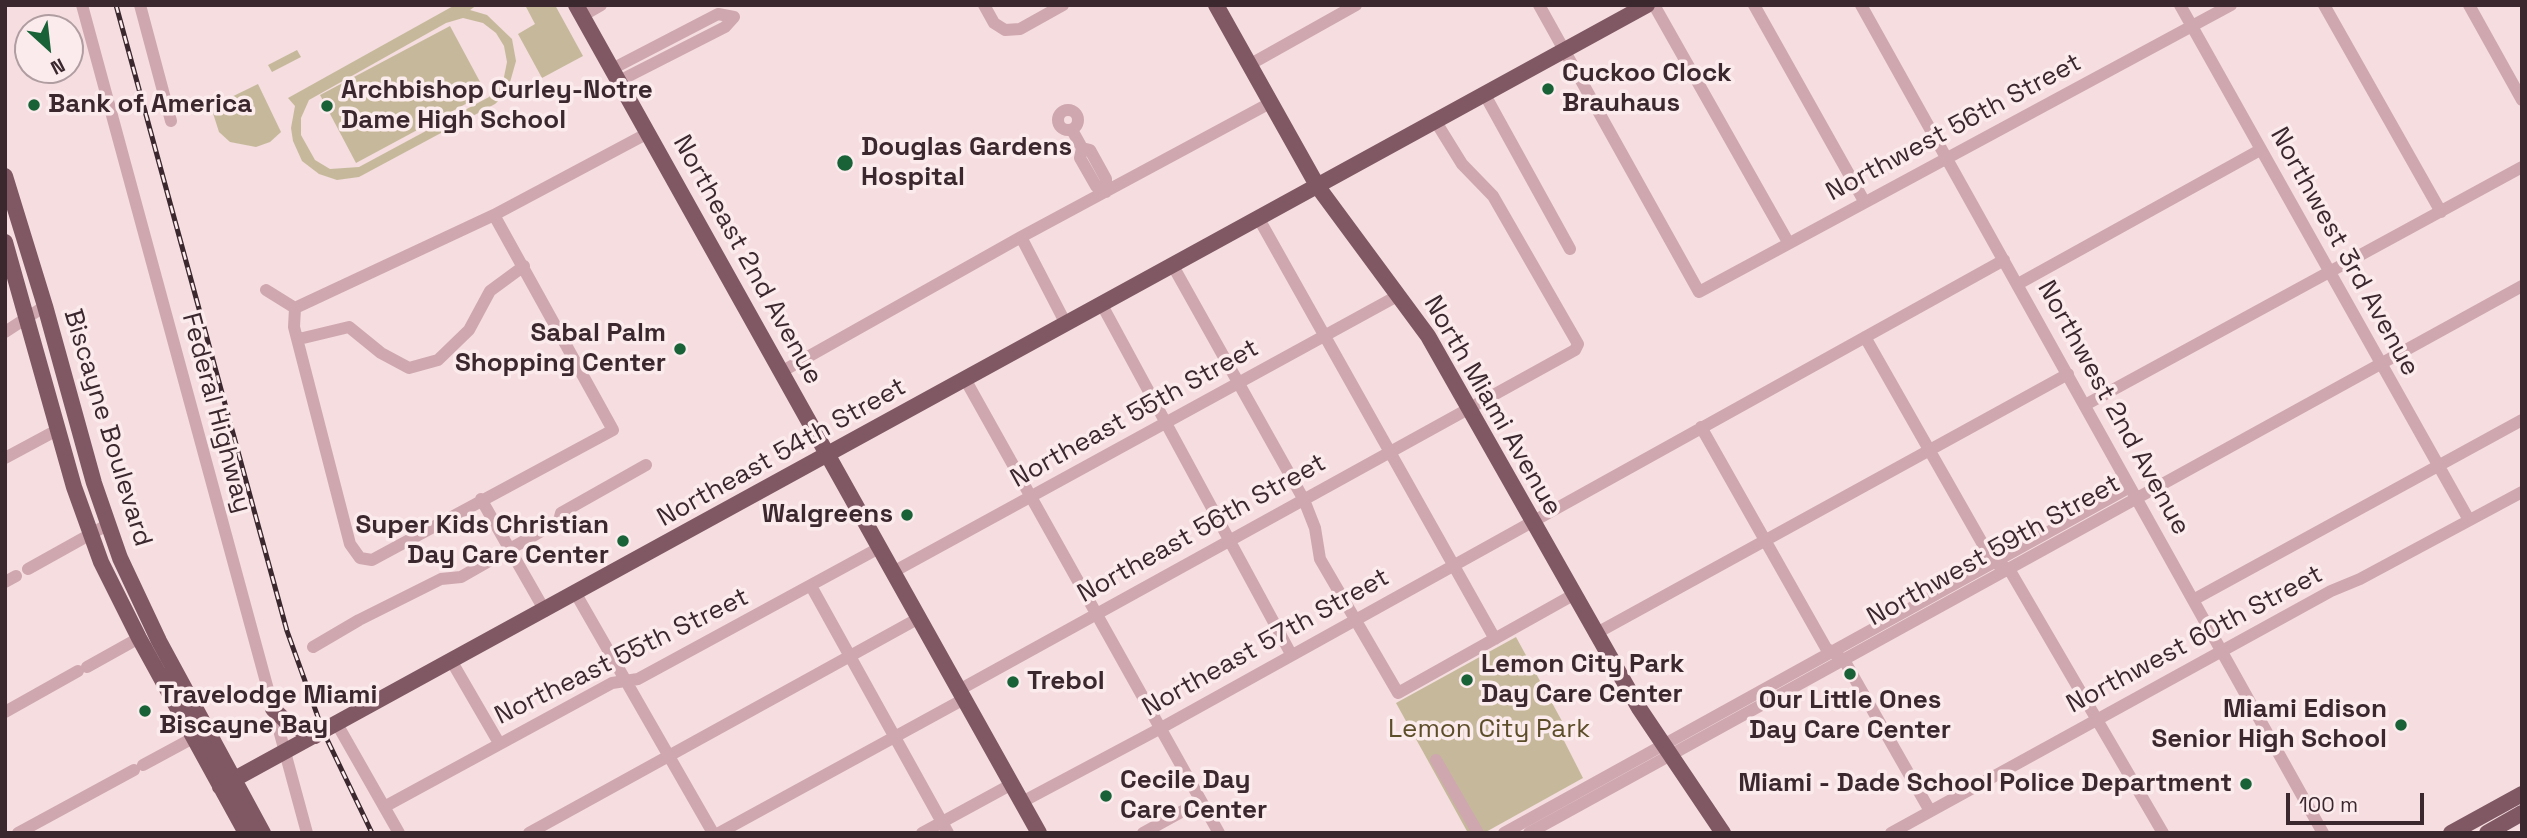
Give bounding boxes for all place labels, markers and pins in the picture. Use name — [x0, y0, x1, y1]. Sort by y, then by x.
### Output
place label: Cuckoo Clock Brauhaus — [1562, 58, 1732, 119]
place label: Archbishop Curley-Notre Dame High School — [341, 75, 653, 136]
marker: Cuckoo Clock Brauhaus — [1540, 81, 1556, 97]
place label: Bank of America — [48, 89, 252, 121]
marker: Bank of America — [26, 97, 42, 113]
marker: Archbishop Curley-Notre Dame High School — [319, 98, 335, 114]
place label: Douglas Gardens Hospital — [861, 132, 1072, 194]
marker: Douglas Gardens Hospital — [835, 153, 855, 173]
place label: Sabal Palm Shopping Center — [455, 318, 666, 380]
marker: Sabal Palm Shopping Center — [672, 341, 688, 357]
place label: Walgreens — [762, 499, 893, 531]
marker: Walgreens — [899, 507, 915, 523]
place label: Super Kids Christian Day Care Center — [356, 510, 609, 572]
marker: Super Kids Christian Day Care Center — [615, 533, 631, 549]
place label: Lemon City Park Day Care Center — [1481, 649, 1684, 710]
place label: Trebol — [1027, 666, 1105, 698]
marker: Our Little Ones Day Care Center — [1842, 666, 1858, 682]
marker: Lemon City Park Day Care Center — [1459, 672, 1475, 688]
marker: Trebol — [1005, 674, 1021, 690]
place label: Travelodge Miami Biscayne Bay — [159, 680, 377, 742]
place label: Our Little Ones Day Care Center — [1749, 685, 1951, 746]
place label: Miami Edison Senior High School — [2152, 694, 2387, 756]
marker: Travelodge Miami Biscayne Bay — [137, 703, 153, 719]
marker: Miami Edison Senior High School — [2393, 717, 2409, 733]
place label: Cecile Day Care Center — [1120, 765, 1267, 826]
place label: Miami - Dade School Police Department — [1738, 768, 2232, 800]
marker: Miami - Dade School Police Department — [2238, 776, 2254, 792]
marker: Cecile Day Care Center — [1098, 788, 1114, 804]

